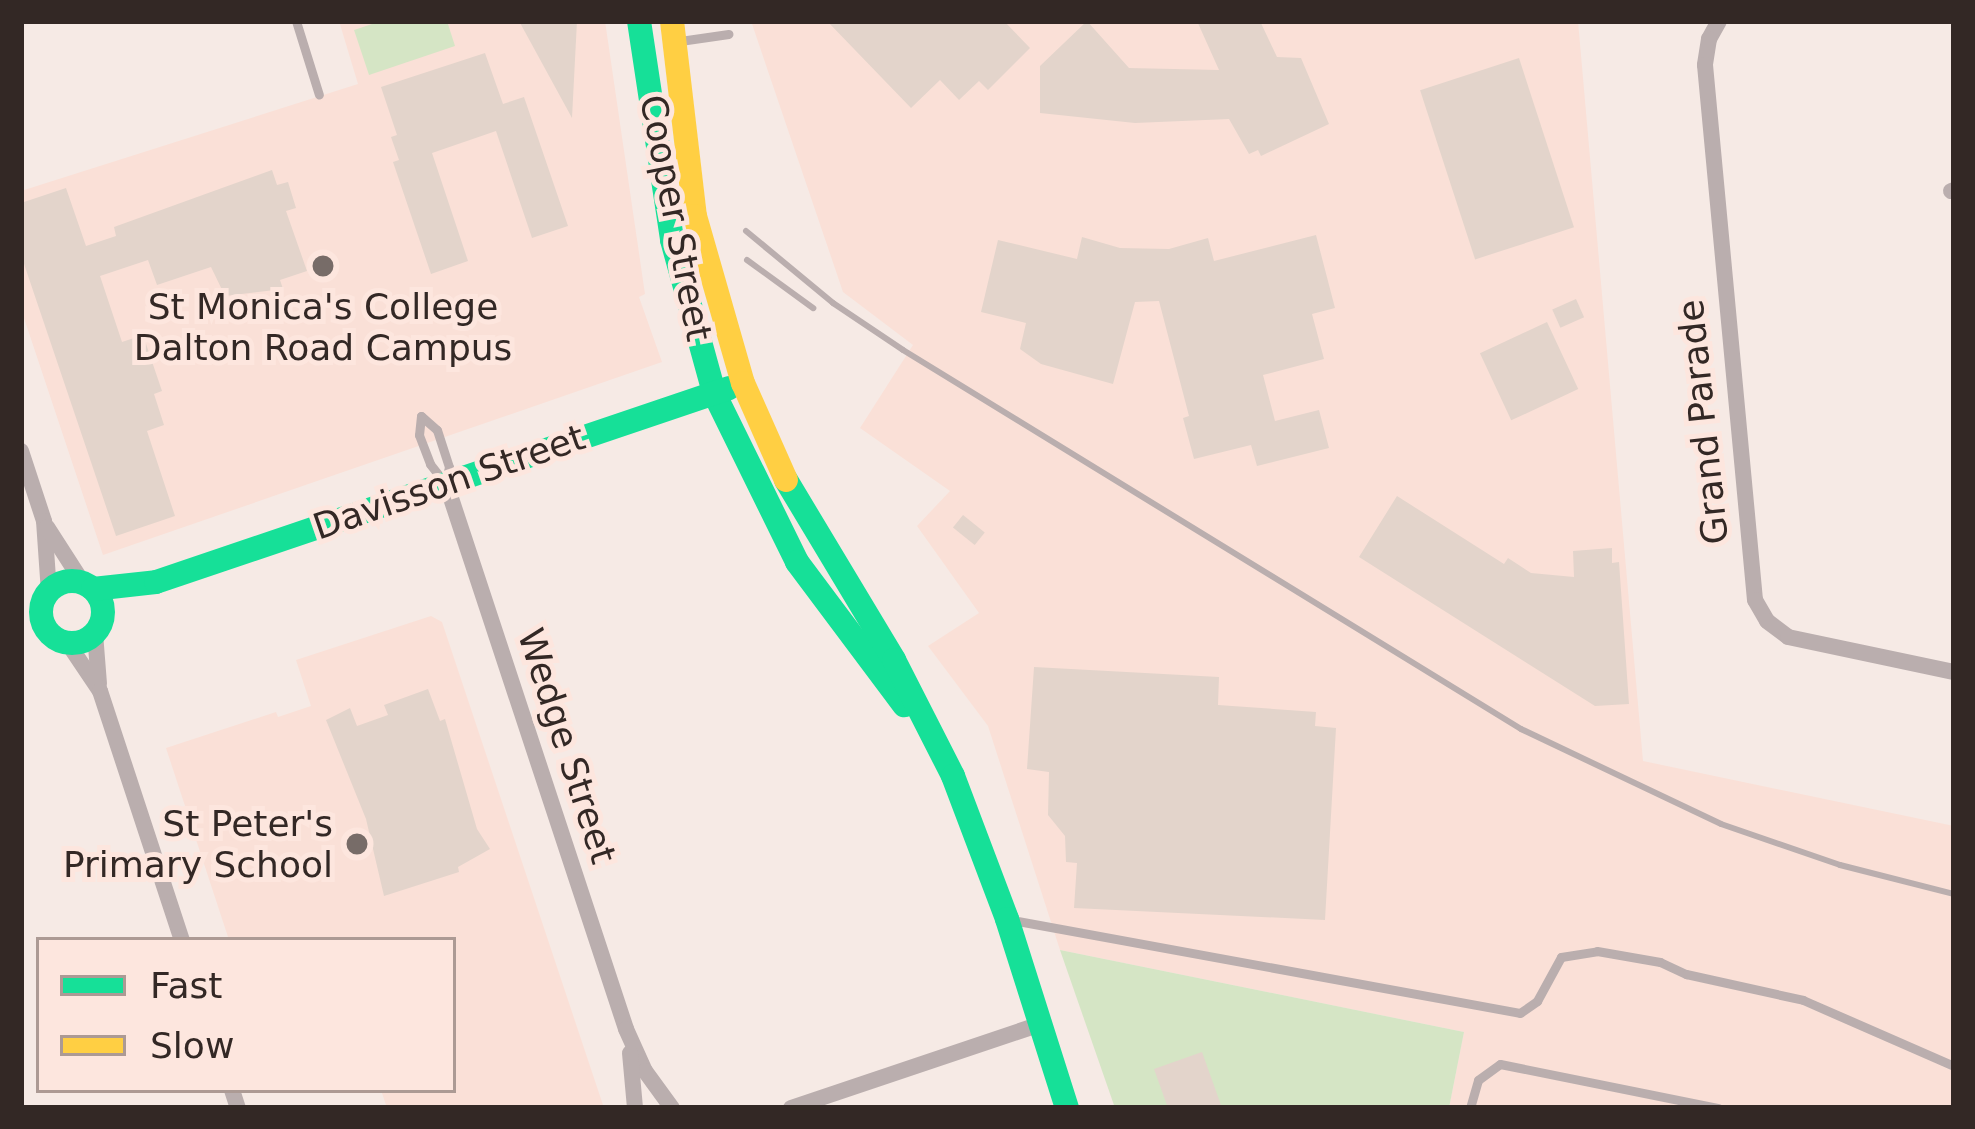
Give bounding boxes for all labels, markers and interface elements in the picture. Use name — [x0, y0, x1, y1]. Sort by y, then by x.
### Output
street label: Cooper Street — [631, 91, 721, 345]
marker: St Monica's College Dalton Road Campus — [310, 253, 336, 279]
place label: St Monica's College Dalton Road Campus — [134, 284, 512, 369]
street label: Grand Parade — [1669, 297, 1737, 547]
street label: Davisson Street — [308, 415, 590, 549]
street label: Wedge Street — [509, 623, 625, 869]
place label: St Peter's Primary School — [63, 801, 333, 886]
marker: St Peter's Primary School — [344, 831, 370, 857]
legend — [36, 937, 456, 1093]
text: Fast — [150, 965, 222, 1006]
text: Slow — [150, 1025, 234, 1066]

